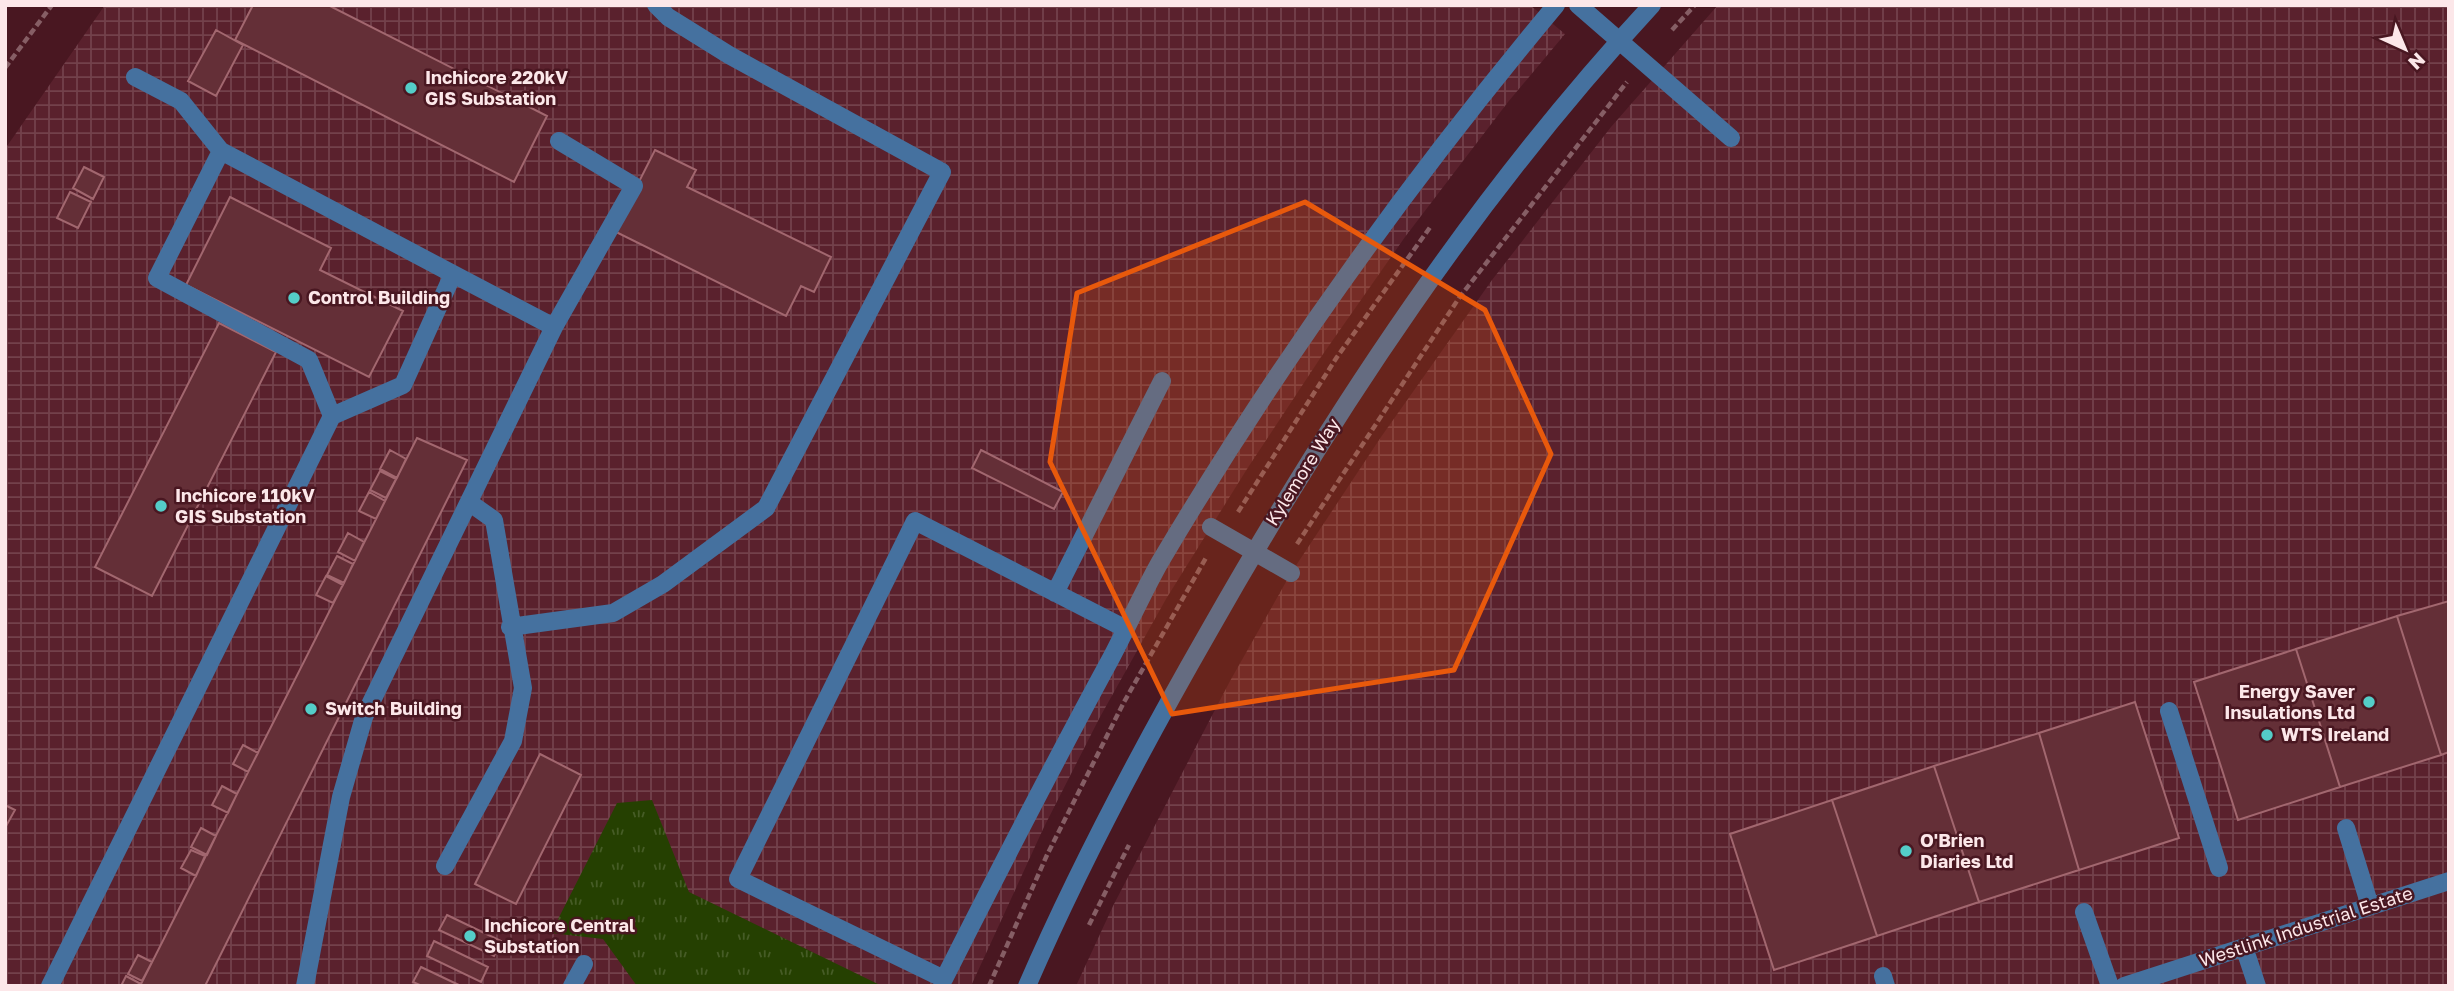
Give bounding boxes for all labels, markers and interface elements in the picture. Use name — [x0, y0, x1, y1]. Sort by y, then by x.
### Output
north arrow — [2370, 14, 2440, 84]
text: N — [2404, 48, 2430, 75]
place label: Inchicore 220kV GIS Substation — [425, 66, 568, 109]
marker: Inchicore 220kV GIS Substation — [403, 80, 419, 96]
place label: Control Building — [308, 286, 450, 308]
marker: Control Building — [286, 290, 302, 306]
street label: Kylemore Way — [1260, 414, 1344, 529]
place label: Inchicore 110kV GIS Substation — [175, 484, 315, 527]
marker: Inchicore 110kV GIS Substation — [153, 498, 169, 514]
place label: Energy Saver Insulations Ltd — [2224, 680, 2355, 723]
marker: Energy Saver Insulations Ltd — [2361, 694, 2377, 710]
place label: Switch Building — [325, 697, 462, 719]
marker: Switch Building — [303, 701, 319, 717]
place label: WTS Ireland — [2281, 723, 2389, 745]
marker: WTS Ireland — [2259, 727, 2275, 743]
place label: O'Brien Diaries Ltd — [1920, 829, 2013, 872]
marker: O'Brien Diaries Ltd — [1898, 843, 1914, 859]
street label: Westlink Industrial Estate — [2196, 881, 2415, 971]
place label: Inchicore Central Substation — [484, 914, 635, 957]
marker: Inchicore Central Substation — [462, 928, 478, 944]

